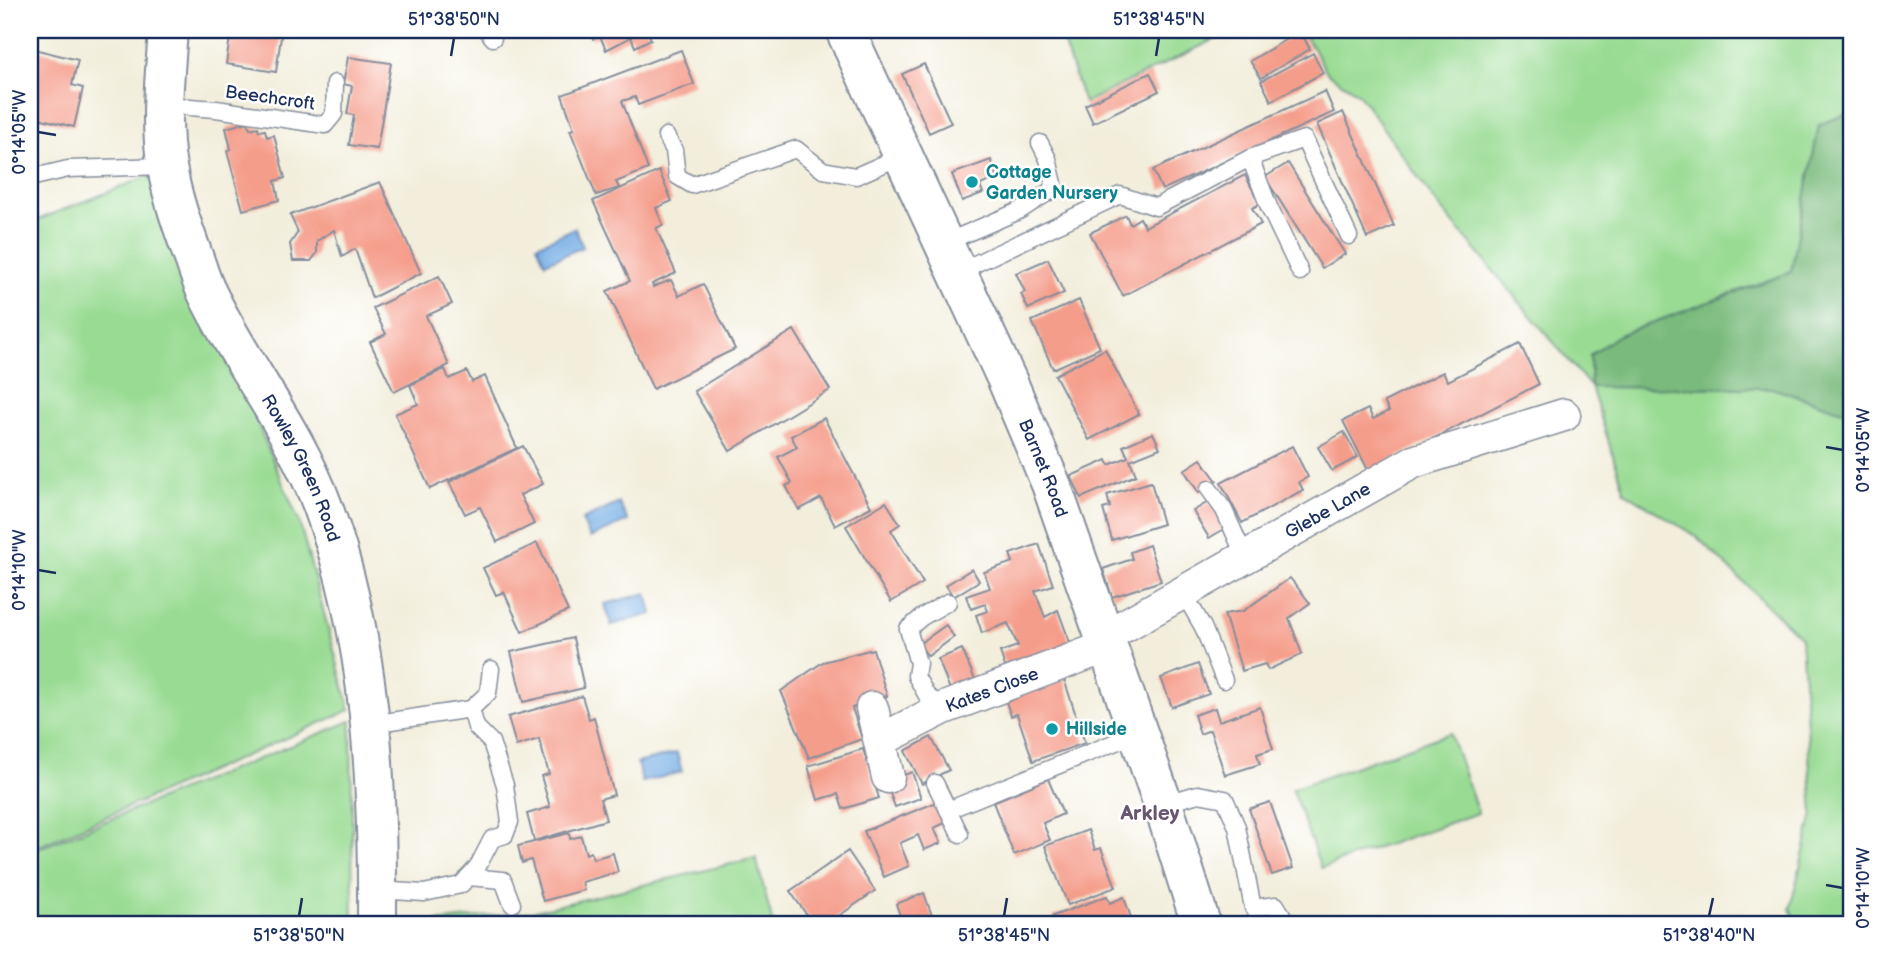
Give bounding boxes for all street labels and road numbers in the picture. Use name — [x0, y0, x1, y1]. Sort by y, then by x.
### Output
street label: Beechcroft — [224, 81, 317, 115]
street label: Rowley Green Road — [257, 391, 345, 544]
street label: Barnet Road — [1014, 416, 1072, 520]
street label: Glebe Lane — [1281, 478, 1374, 543]
street label: Kates Close — [943, 663, 1042, 717]

